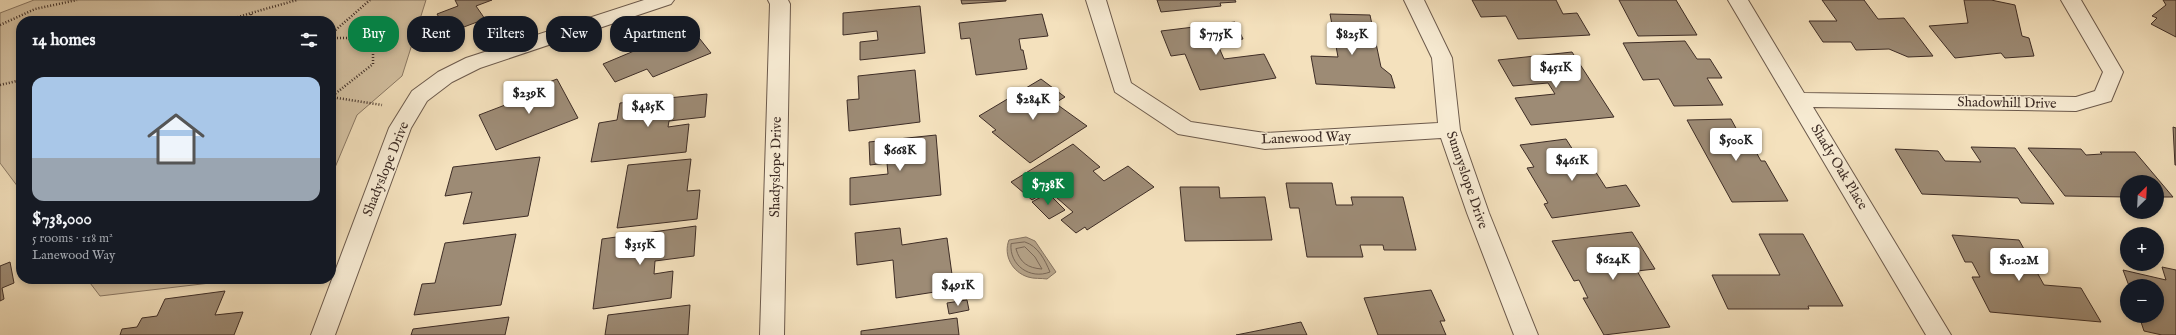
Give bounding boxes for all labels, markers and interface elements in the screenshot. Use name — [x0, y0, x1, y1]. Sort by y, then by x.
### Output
chip: Buy — [348, 16, 399, 52]
chip: Rent — [407, 16, 465, 52]
chip: Filters — [473, 16, 538, 52]
chip: New — [546, 16, 602, 52]
chip: Apartment — [610, 16, 700, 52]
pin: $775K — [1188, 22, 1244, 56]
pin: $825K — [1324, 22, 1380, 56]
text: $775K — [1199, 26, 1233, 43]
text: $825K — [1336, 26, 1368, 43]
icon: filters — [298, 29, 320, 51]
text: 14 homes — [32, 30, 95, 51]
pin: $451K — [1528, 55, 1584, 89]
text: $451K — [1540, 59, 1572, 76]
pin: $239K — [501, 81, 557, 115]
text: $239K — [512, 85, 546, 102]
pin: $284K — [1005, 87, 1061, 121]
text: $284K — [1016, 91, 1050, 108]
street label: Shadowhill Drive — [1957, 93, 2057, 113]
pin: $485K — [620, 94, 676, 128]
text: $485K — [632, 98, 664, 115]
icon: home — [140, 103, 212, 175]
street label: Shadyslope Drive — [766, 116, 786, 218]
street label: Shadyslope Drive — [359, 118, 413, 219]
street label: Shady Oak Place — [1806, 121, 1872, 214]
street label: Lanewood Way — [1261, 127, 1351, 149]
pin: $500K — [1708, 128, 1764, 162]
street label: Sunnyslope Drive — [1442, 129, 1492, 232]
text: $500K — [1719, 132, 1753, 149]
pin: $668K — [872, 138, 928, 172]
text: $668K — [884, 142, 916, 159]
pin: $461K — [1544, 148, 1600, 182]
text: $461K — [1555, 152, 1589, 169]
pin: $738K — [1020, 172, 1076, 206]
north arrow — [2120, 175, 2164, 219]
map controls — [2120, 175, 2164, 323]
text: $738K — [1032, 176, 1064, 193]
text: $738,000 — [32, 209, 92, 230]
button: + — [2120, 227, 2164, 271]
text: 5 rooms · 118 m² — [32, 230, 113, 247]
pin: $315K — [612, 232, 668, 266]
text: $315K — [624, 236, 656, 253]
text: Lanewood Way — [32, 247, 115, 264]
pin: $624K — [1585, 247, 1641, 281]
pin: $1.02M — [1986, 248, 2052, 282]
text: $624K — [1596, 251, 1630, 268]
text: $1.02M — [1999, 252, 2039, 269]
pin: $491K — [930, 273, 986, 307]
text: $491K — [941, 277, 975, 294]
button: − — [2120, 279, 2164, 323]

